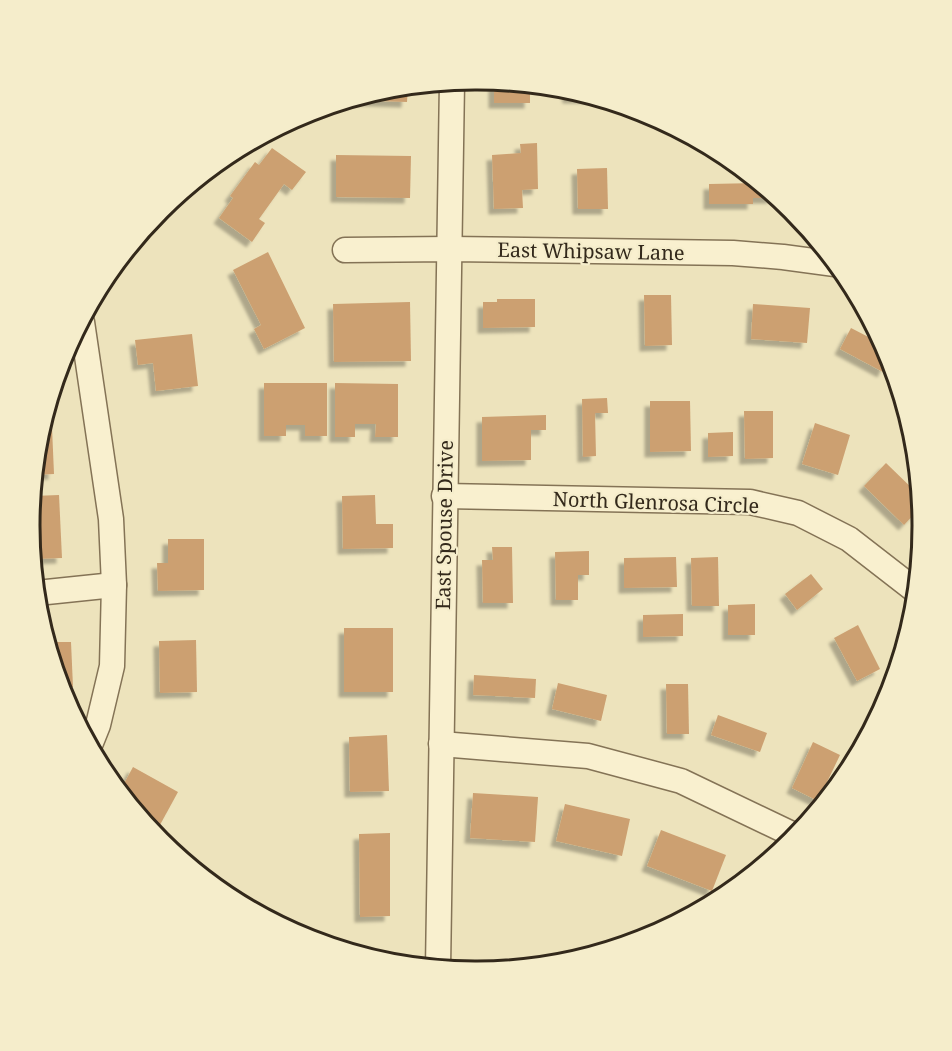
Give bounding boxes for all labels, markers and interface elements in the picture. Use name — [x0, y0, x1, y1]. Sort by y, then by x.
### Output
street label: East Whipsaw Lane — [497, 236, 685, 266]
street label: East Spouse Drive — [429, 440, 459, 610]
street label: North Glenrosa Circle — [552, 485, 760, 519]

